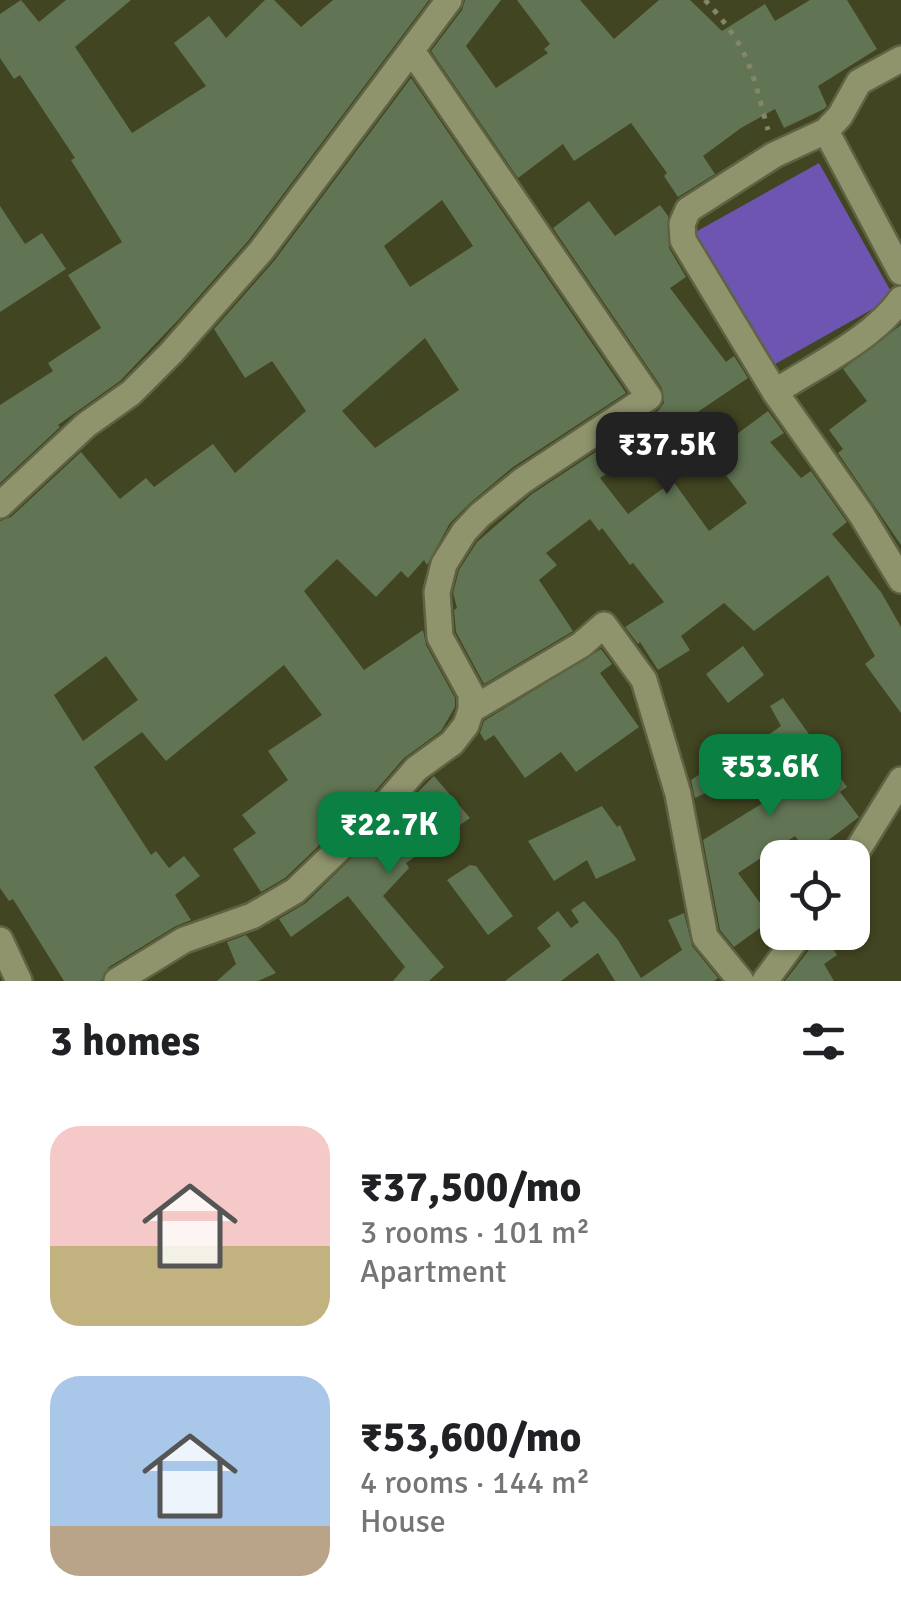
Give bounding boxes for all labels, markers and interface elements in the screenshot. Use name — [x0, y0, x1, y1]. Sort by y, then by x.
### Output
pin: ₹37.5K — [586, 412, 748, 497]
text: ₹37.5K — [618, 425, 716, 464]
pin: ₹53.6K — [689, 734, 851, 819]
text: ₹53.6K — [721, 747, 819, 786]
pin: ₹22.7K — [308, 792, 470, 877]
text: ₹22.7K — [340, 805, 438, 844]
map controls — [760, 840, 870, 950]
button: locate — [760, 840, 870, 950]
icon: filters — [796, 1014, 851, 1069]
text: 3 homes — [50, 1016, 200, 1067]
text: ₹37,500/mo — [360, 1162, 581, 1213]
icon: home — [130, 1166, 250, 1286]
text: 3 rooms · 101 m² — [360, 1213, 590, 1252]
text: Apartment — [360, 1252, 507, 1291]
text: ₹53,600/mo — [360, 1412, 581, 1463]
icon: home — [130, 1416, 250, 1536]
text: 4 rooms · 144 m² — [360, 1463, 590, 1502]
text: House — [360, 1502, 446, 1541]

